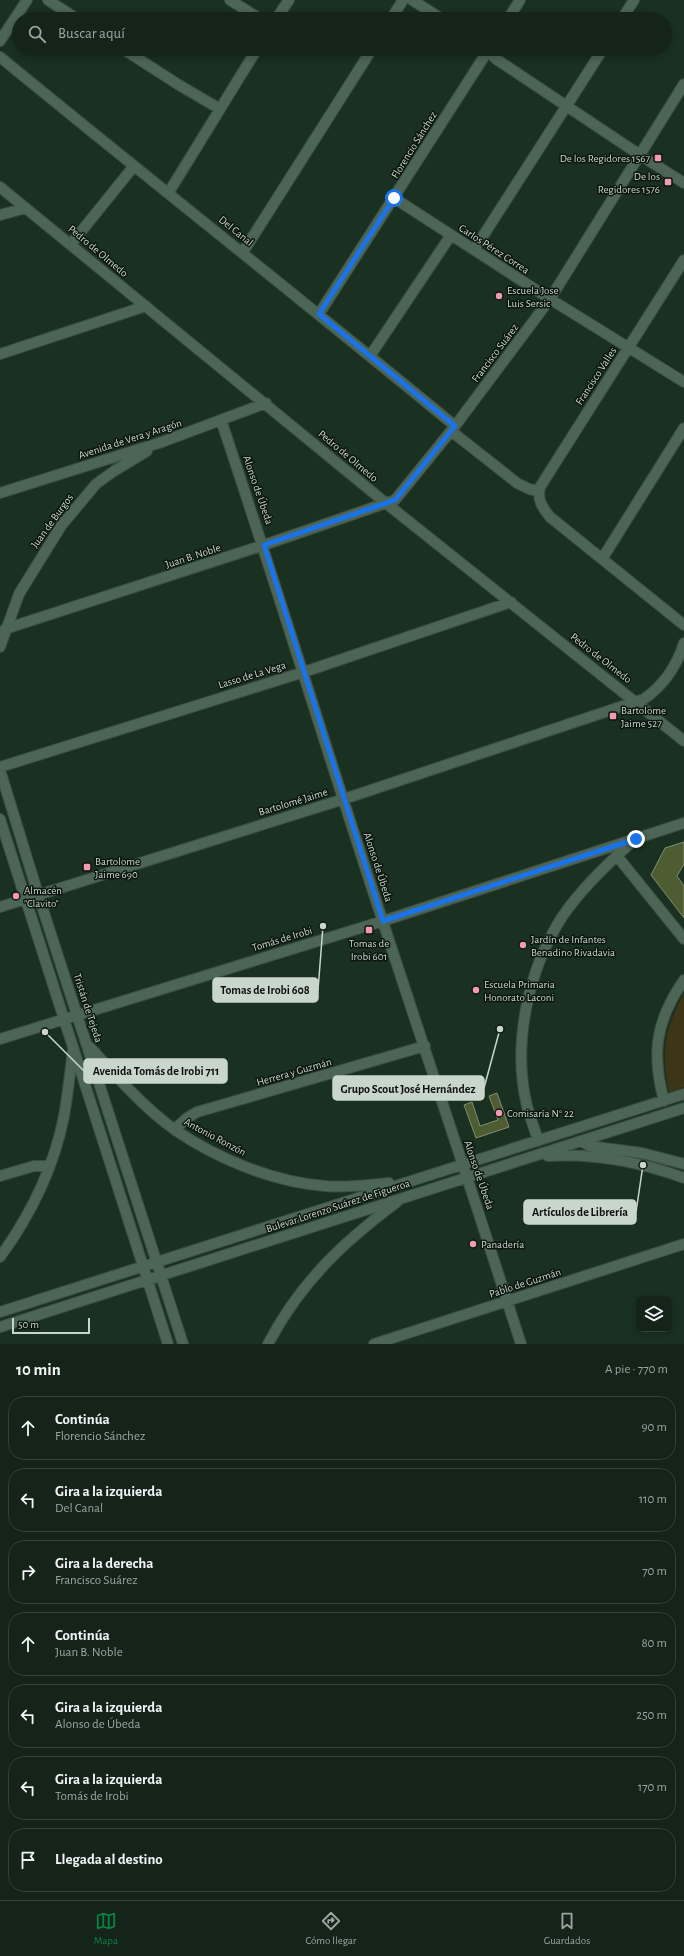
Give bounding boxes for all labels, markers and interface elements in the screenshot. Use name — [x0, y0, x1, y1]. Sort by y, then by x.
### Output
search box — [12, 12, 672, 56]
icon: search — [26, 23, 48, 45]
text: Buscar aquí — [58, 26, 125, 41]
street label: Florencio Sánchez — [389, 109, 439, 180]
place label: De los Regidores 1567 — [560, 153, 650, 164]
marker: De los Regidores 1567 — [653, 153, 663, 163]
place label: De los Regidores 1576 — [598, 171, 660, 195]
marker: De los Regidores 1576 — [663, 177, 673, 187]
route start — [385, 189, 403, 207]
street label: Del Canal — [217, 214, 255, 248]
street label: Carlos Pérez Correa — [457, 222, 531, 276]
street label: Pedro de Olmedo — [66, 223, 130, 279]
place label: Escuela Jose Luis Sersic — [507, 285, 559, 309]
marker: Escuela Jose Luis Sersic — [494, 291, 504, 301]
street label: Francisco Suárez — [470, 321, 521, 384]
street label: Francisco Valles — [573, 345, 619, 407]
street label: Avenida de Vera y Aragón — [77, 417, 183, 461]
street label: Pedro de Olmedo — [316, 428, 380, 484]
street label: Alonso de Úbeda — [241, 454, 276, 526]
street label: Juan de Burgos — [29, 492, 75, 550]
street label: Juan B. Noble — [164, 542, 222, 570]
street label: Pedro de Olmedo — [568, 631, 634, 685]
street label: Lasso de La Vega — [217, 659, 287, 691]
place label: Bartolome Jaime 527 — [621, 705, 666, 729]
marker: Bartolome Jaime 527 — [608, 711, 618, 721]
street label: Bartolomé Jaime — [257, 786, 329, 818]
route end — [627, 830, 645, 848]
street label: Alonso de Úbeda — [362, 831, 395, 903]
place label: Bartolome Jaime 690 — [95, 856, 140, 880]
marker: Bartolome Jaime 690 — [82, 862, 92, 872]
place label: Almacén "Clavito" — [24, 885, 62, 909]
marker: Almacén "Clavito" — [11, 891, 21, 901]
street label: Tomás de Irobi — [251, 925, 313, 953]
marker: Tomas de Irobi 601 — [364, 925, 374, 935]
place label: Jardín de Infantes Benadino Rivadavia — [531, 934, 615, 958]
place label: Tomas de Irobi 601 — [349, 938, 389, 962]
marker: Jardín de Infantes Benadino Rivadavia — [518, 940, 528, 950]
street label: Tristán de Tejeda — [72, 972, 104, 1044]
callout: Tomas de Irobi 608 — [213, 978, 318, 1002]
place label: Escuela Primaria Honorato Laconi — [484, 979, 555, 1003]
text: Tomas de Irobi 608 — [220, 984, 310, 996]
marker: Escuela Primaria Honorato Laconi — [471, 985, 481, 995]
street label: Herrera y Guzmán — [255, 1056, 333, 1088]
callout: Avenida Tomás de Irobi 711 — [84, 1059, 227, 1083]
text: Avenida Tomás de Irobi 711 — [93, 1065, 219, 1077]
callout: Grupo Scout José Hernández — [333, 1076, 484, 1100]
text: Grupo Scout José Hernández — [340, 1083, 476, 1095]
marker: Comisaría N° 22 — [494, 1108, 504, 1118]
place label: Comisaría N° 22 — [507, 1108, 574, 1119]
street label: Antonio Ronzón — [182, 1116, 248, 1158]
street label: Alonso de Úbeda — [462, 1139, 497, 1211]
street label: Bulevar Lorenzo Suárez de Figueroa — [265, 1178, 411, 1234]
callout: Artículos de Librería — [524, 1200, 636, 1224]
text: Artículos de Librería — [532, 1206, 628, 1218]
marker: Panadería — [468, 1239, 478, 1249]
place label: Panadería — [481, 1239, 524, 1250]
street label: Pablo de Guzmán — [488, 1266, 562, 1300]
map controls — [636, 1296, 672, 1332]
button: layers — [636, 1296, 672, 1332]
scale bar — [12, 1316, 90, 1335]
text: 50 m — [18, 1319, 39, 1330]
text: 10 min — [16, 1361, 61, 1378]
text: A pie · 770 m — [605, 1363, 668, 1376]
text: Continúa — [55, 1412, 110, 1427]
icon: ahead — [17, 1417, 39, 1439]
text: 90 m — [641, 1421, 667, 1434]
text: Florencio Sánchez — [55, 1430, 145, 1443]
text: Gira a la izquierda — [55, 1484, 162, 1499]
icon: left — [17, 1489, 39, 1511]
text: 110 m — [639, 1493, 667, 1506]
text: Del Canal — [55, 1502, 103, 1515]
text: Gira a la derecha — [55, 1556, 154, 1571]
icon: right — [17, 1561, 39, 1583]
text: 70 m — [642, 1565, 667, 1578]
text: Francisco Suárez — [55, 1574, 138, 1587]
text: Continúa — [55, 1628, 110, 1643]
icon: ahead — [17, 1633, 39, 1655]
text: 80 m — [641, 1637, 667, 1650]
text: Juan B. Noble — [55, 1646, 123, 1659]
text: Gira a la izquierda — [55, 1700, 162, 1715]
icon: left — [17, 1705, 39, 1727]
text: 250 m — [636, 1709, 667, 1722]
text: Alonso de Úbeda — [55, 1718, 140, 1731]
text: Gira a la izquierda — [55, 1772, 162, 1787]
icon: left — [17, 1777, 39, 1799]
text: 170 m — [638, 1781, 667, 1794]
text: Tomás de Irobi — [55, 1790, 129, 1803]
icon: arrive — [17, 1849, 39, 1871]
text: Llegada al destino — [55, 1852, 163, 1867]
tab: Mapa — [94, 1910, 118, 1947]
tab: Cómo llegar — [305, 1910, 356, 1947]
tab: Guardados — [544, 1910, 590, 1947]

